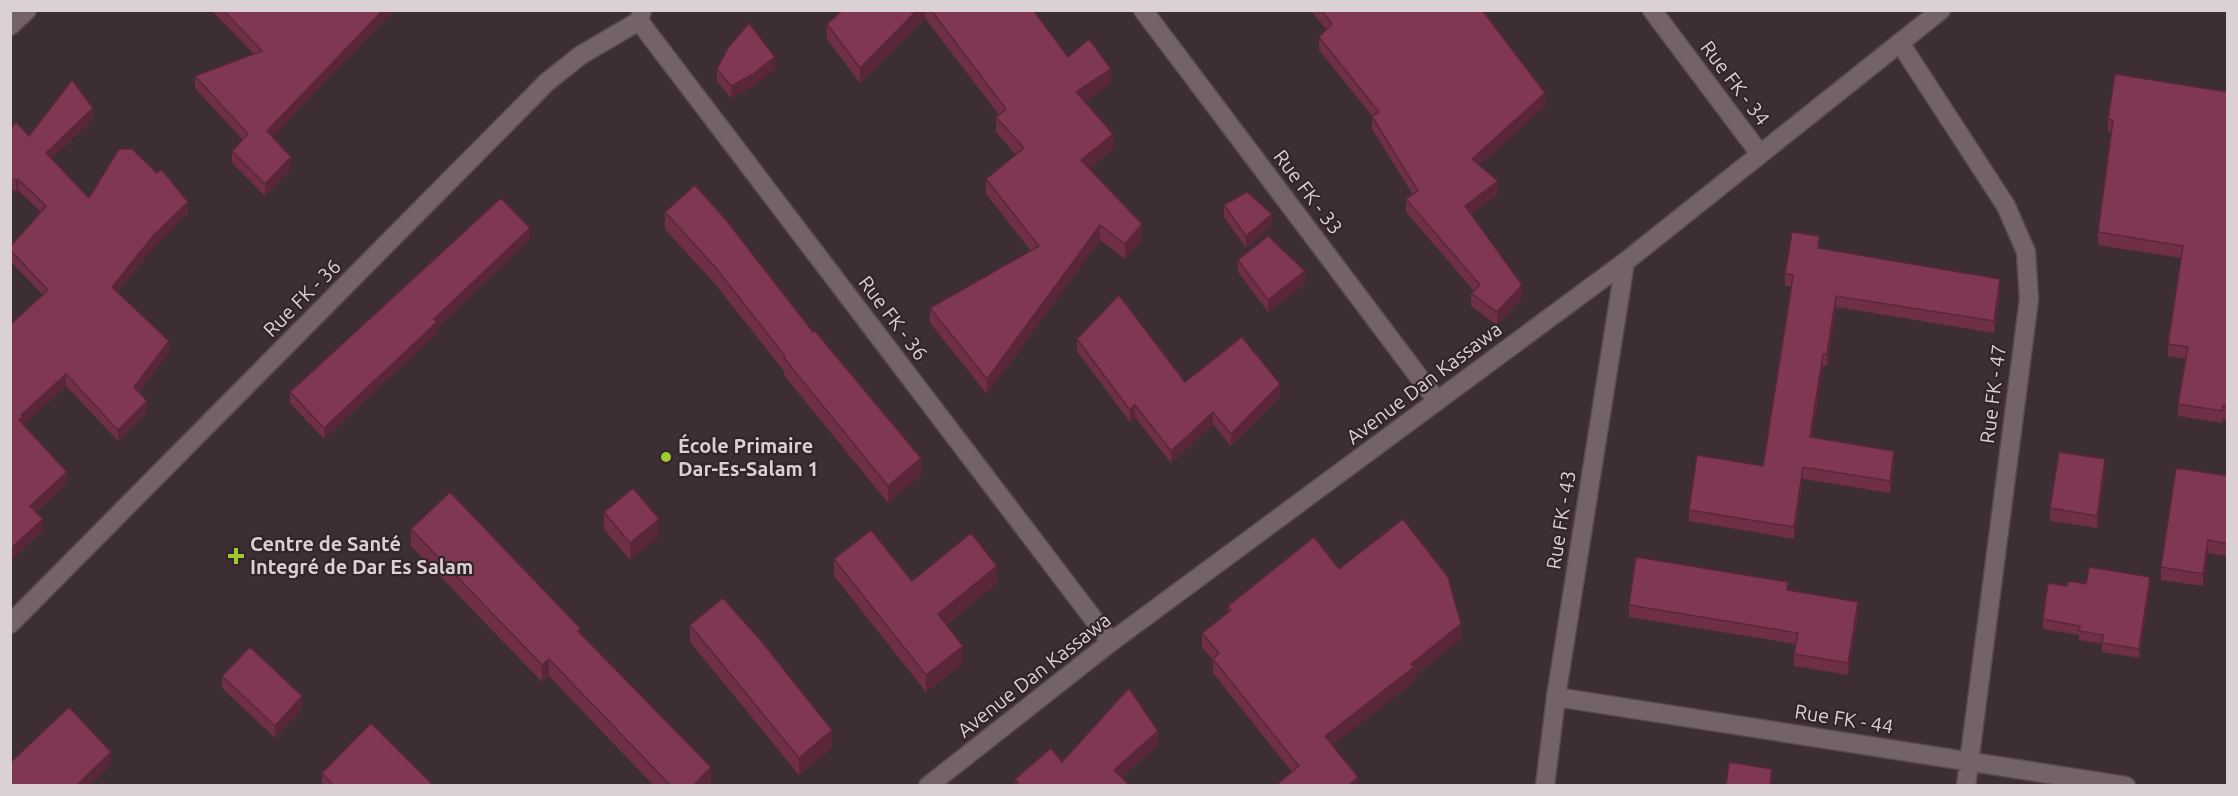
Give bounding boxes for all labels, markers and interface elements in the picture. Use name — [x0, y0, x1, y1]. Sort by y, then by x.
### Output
street label: Rue FK - 34 — [1696, 36, 1775, 129]
street label: Rue FK - 33 — [1269, 145, 1348, 238]
street label: Rue FK - 36 — [258, 254, 345, 341]
street label: Rue FK - 36 — [854, 271, 933, 364]
street label: Avenue Dan Kassawa — [1342, 317, 1506, 448]
street label: Rue FK - 47 — [1975, 343, 2010, 445]
place label: École Primaire Dar-Es-Salam 1 — [678, 433, 819, 480]
marker: École Primaire Dar-Es-Salam 1 — [659, 450, 673, 464]
street label: Rue FK - 43 — [1541, 469, 1580, 571]
place label: Centre de Santé Integré de Dar Es Salam — [250, 532, 473, 578]
marker: Centre de Santé Integré de Dar Es Salam — [227, 547, 245, 565]
street label: Avenue Dan Kassawa — [952, 608, 1115, 742]
street label: Rue FK - 44 — [1793, 699, 1895, 738]

